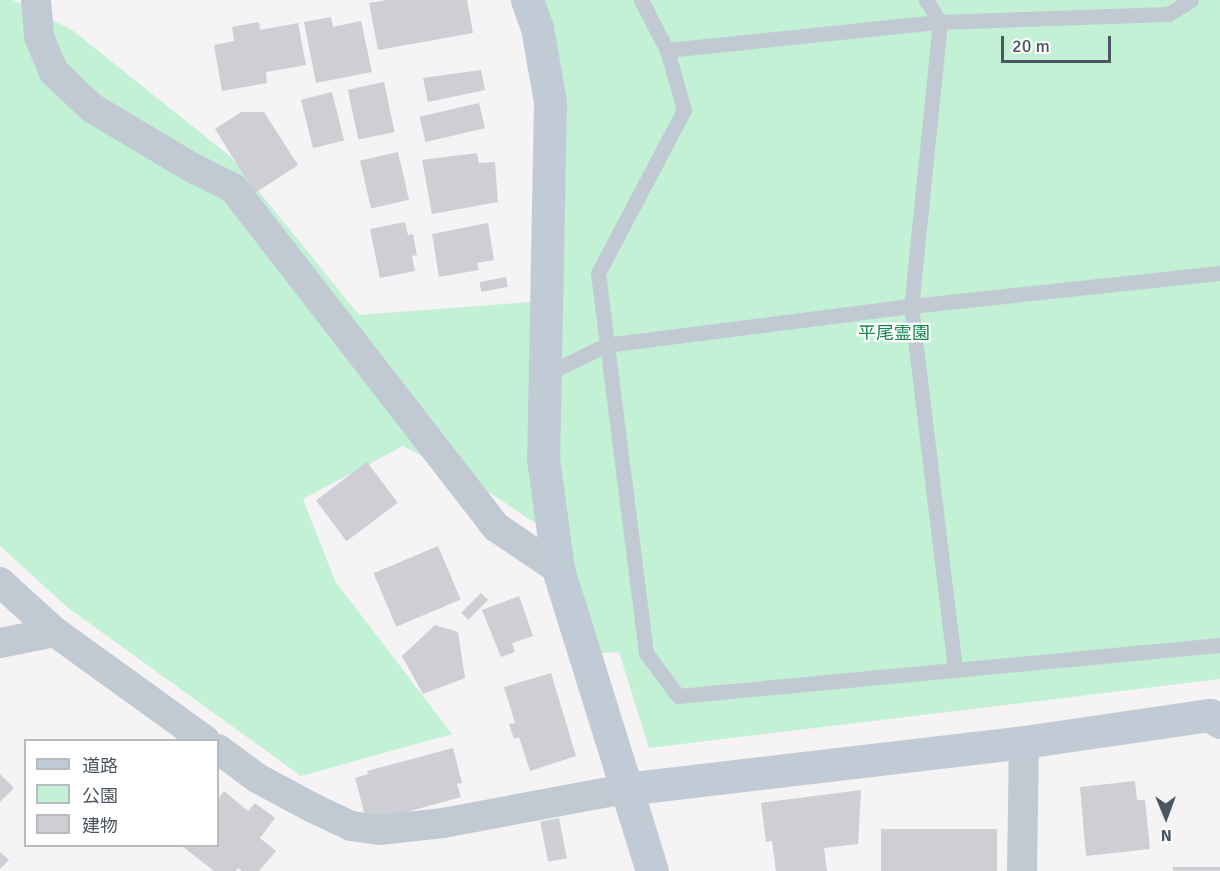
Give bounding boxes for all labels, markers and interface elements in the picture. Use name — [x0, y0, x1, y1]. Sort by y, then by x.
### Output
scale bar — [1004, 24, 1114, 62]
text: 20 m — [1012, 35, 1050, 57]
park label: 平尾霊園 — [858, 322, 930, 344]
legend — [24, 739, 219, 847]
text: 道路 — [82, 755, 118, 777]
text: 公園 — [82, 785, 118, 807]
north arrow — [1136, 787, 1196, 847]
text: 建物 — [82, 815, 118, 837]
text: N — [1161, 825, 1172, 845]

